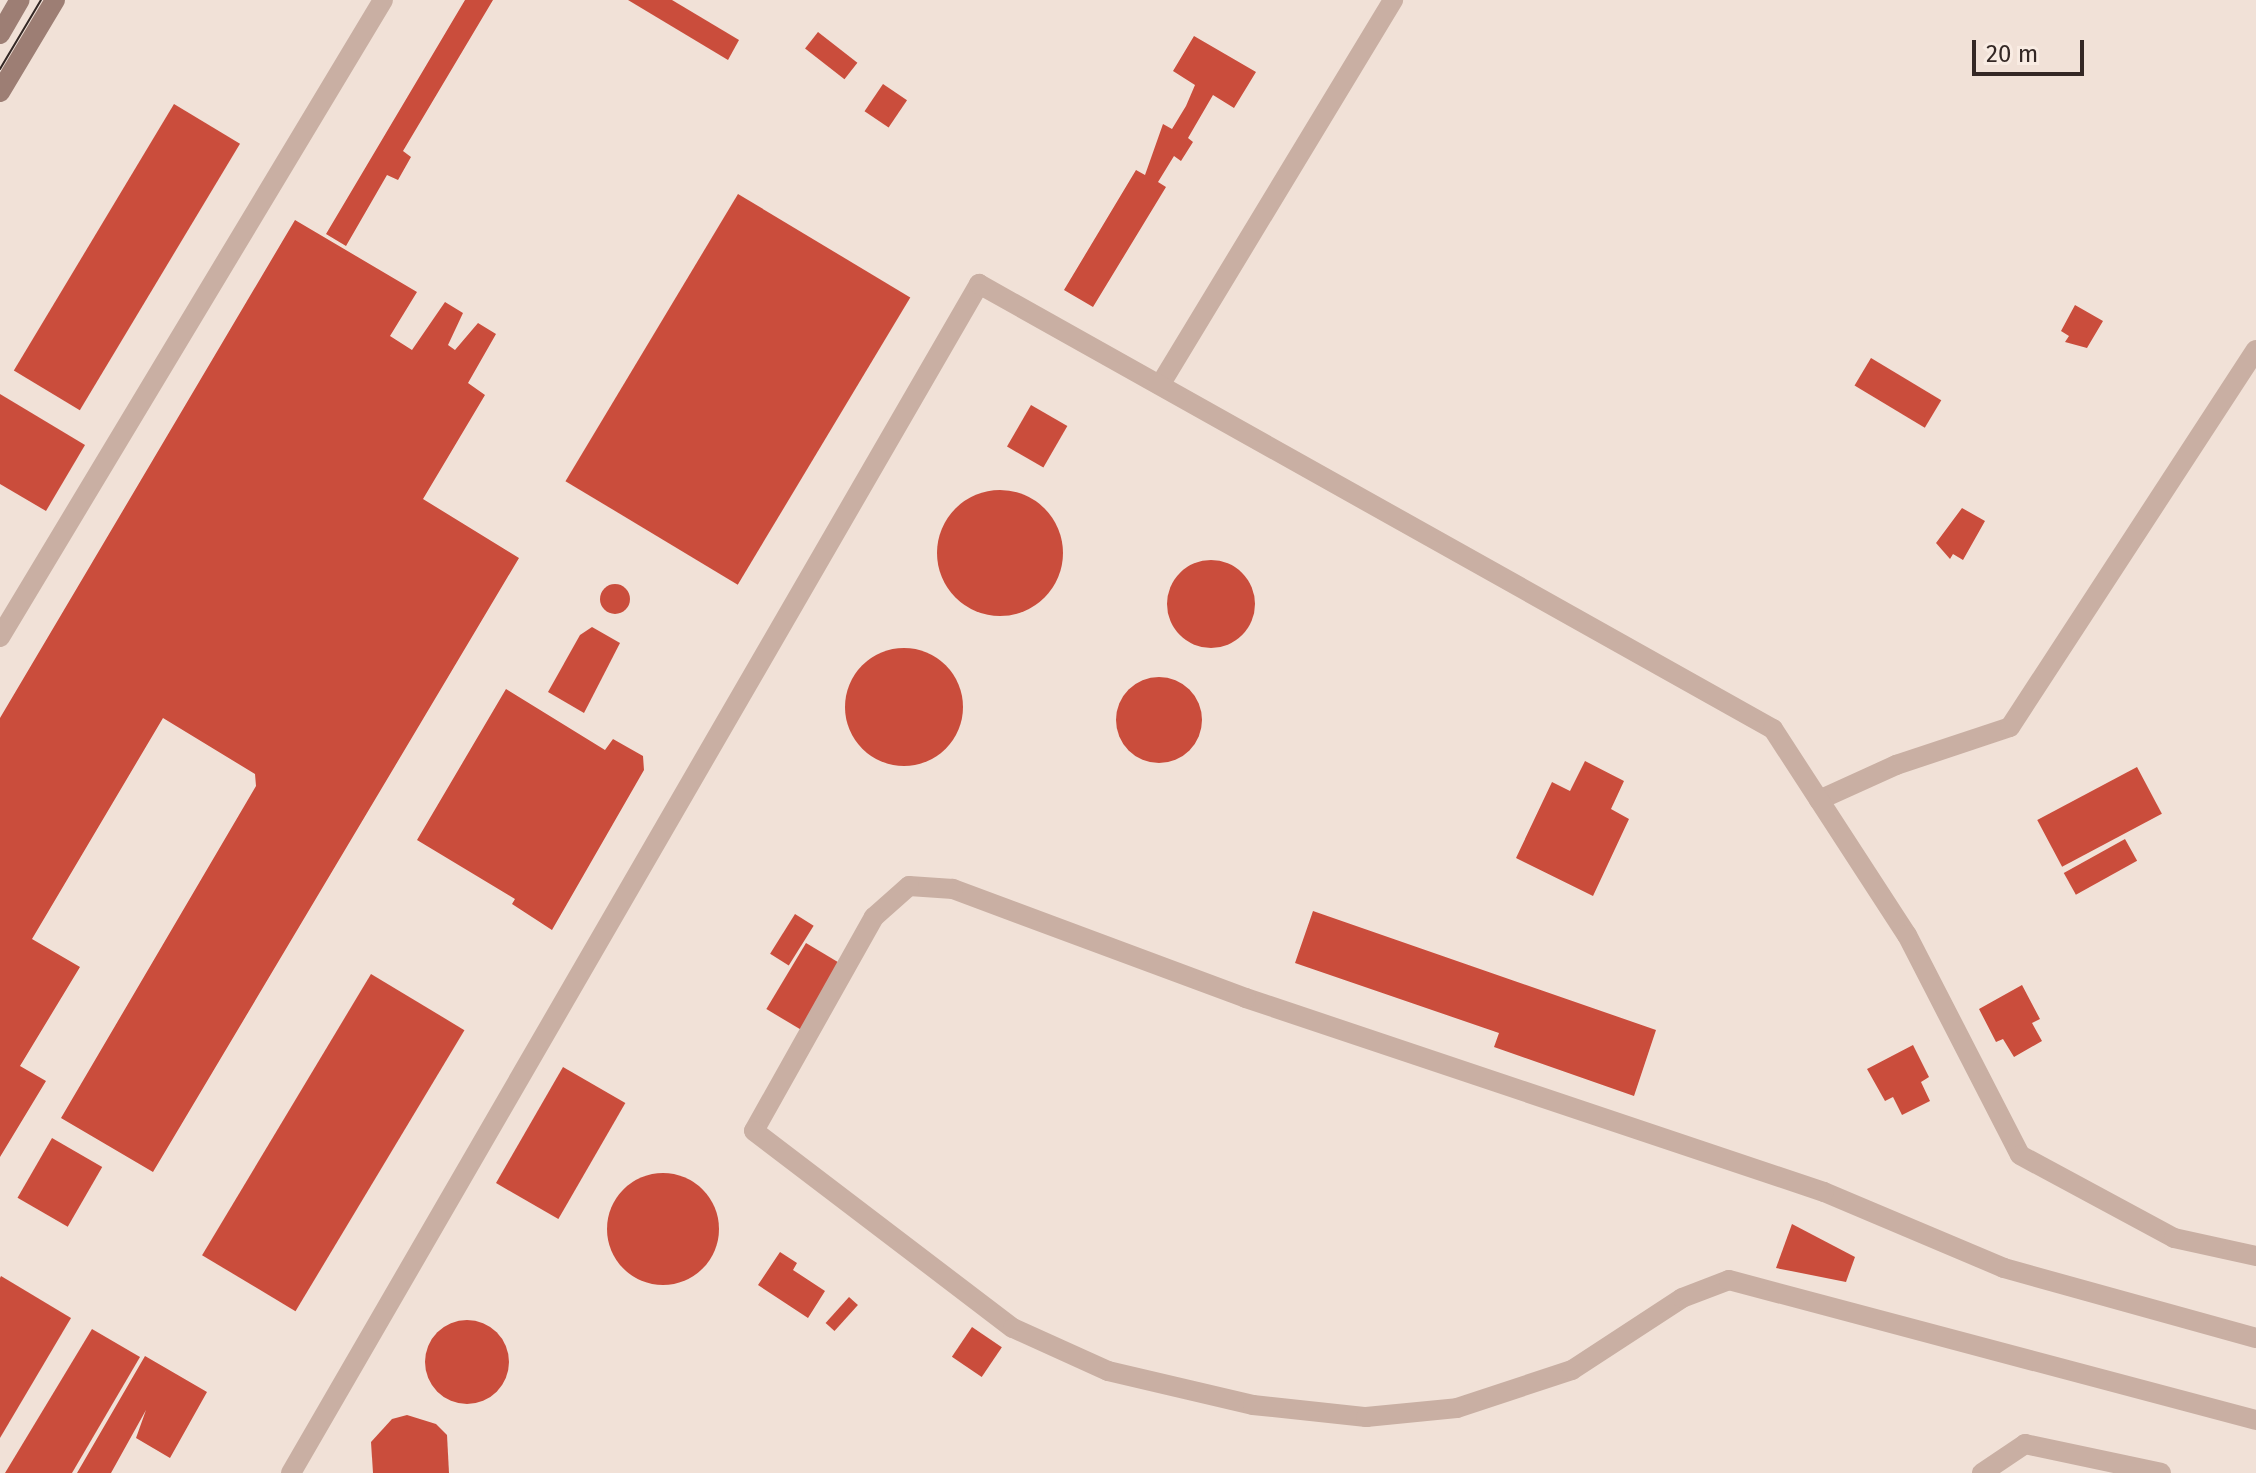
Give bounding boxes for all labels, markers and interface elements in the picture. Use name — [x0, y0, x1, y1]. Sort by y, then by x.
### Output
scale bar — [1976, 24, 2088, 74]
text: 20 m — [1986, 40, 2038, 68]

